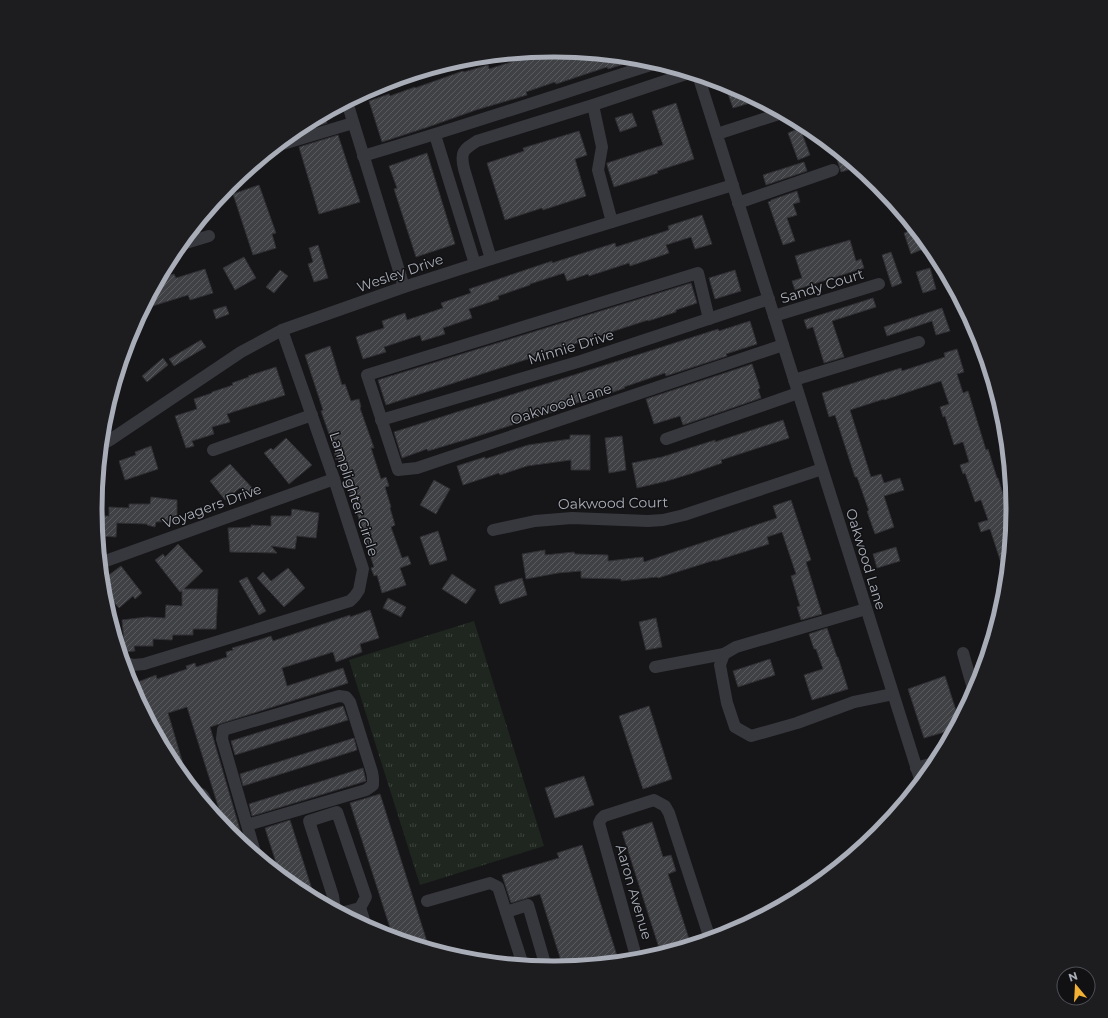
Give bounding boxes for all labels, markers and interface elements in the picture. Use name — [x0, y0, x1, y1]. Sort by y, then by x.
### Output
street label: Wesley Drive — [354, 250, 446, 296]
street label: Sandy Court — [778, 265, 866, 307]
street label: Minnie Drive — [526, 325, 616, 369]
street label: Oakwood Lane — [508, 379, 614, 429]
street label: Lamplighter Circle — [325, 430, 383, 558]
street label: Voyagers Drive — [160, 480, 264, 532]
street label: Oakwood Court — [558, 493, 669, 513]
street label: Oakwood Lane — [842, 506, 890, 612]
street label: Aaron Avenue — [612, 842, 656, 942]
north arrow — [1056, 966, 1096, 1006]
text: N — [1067, 968, 1079, 985]

